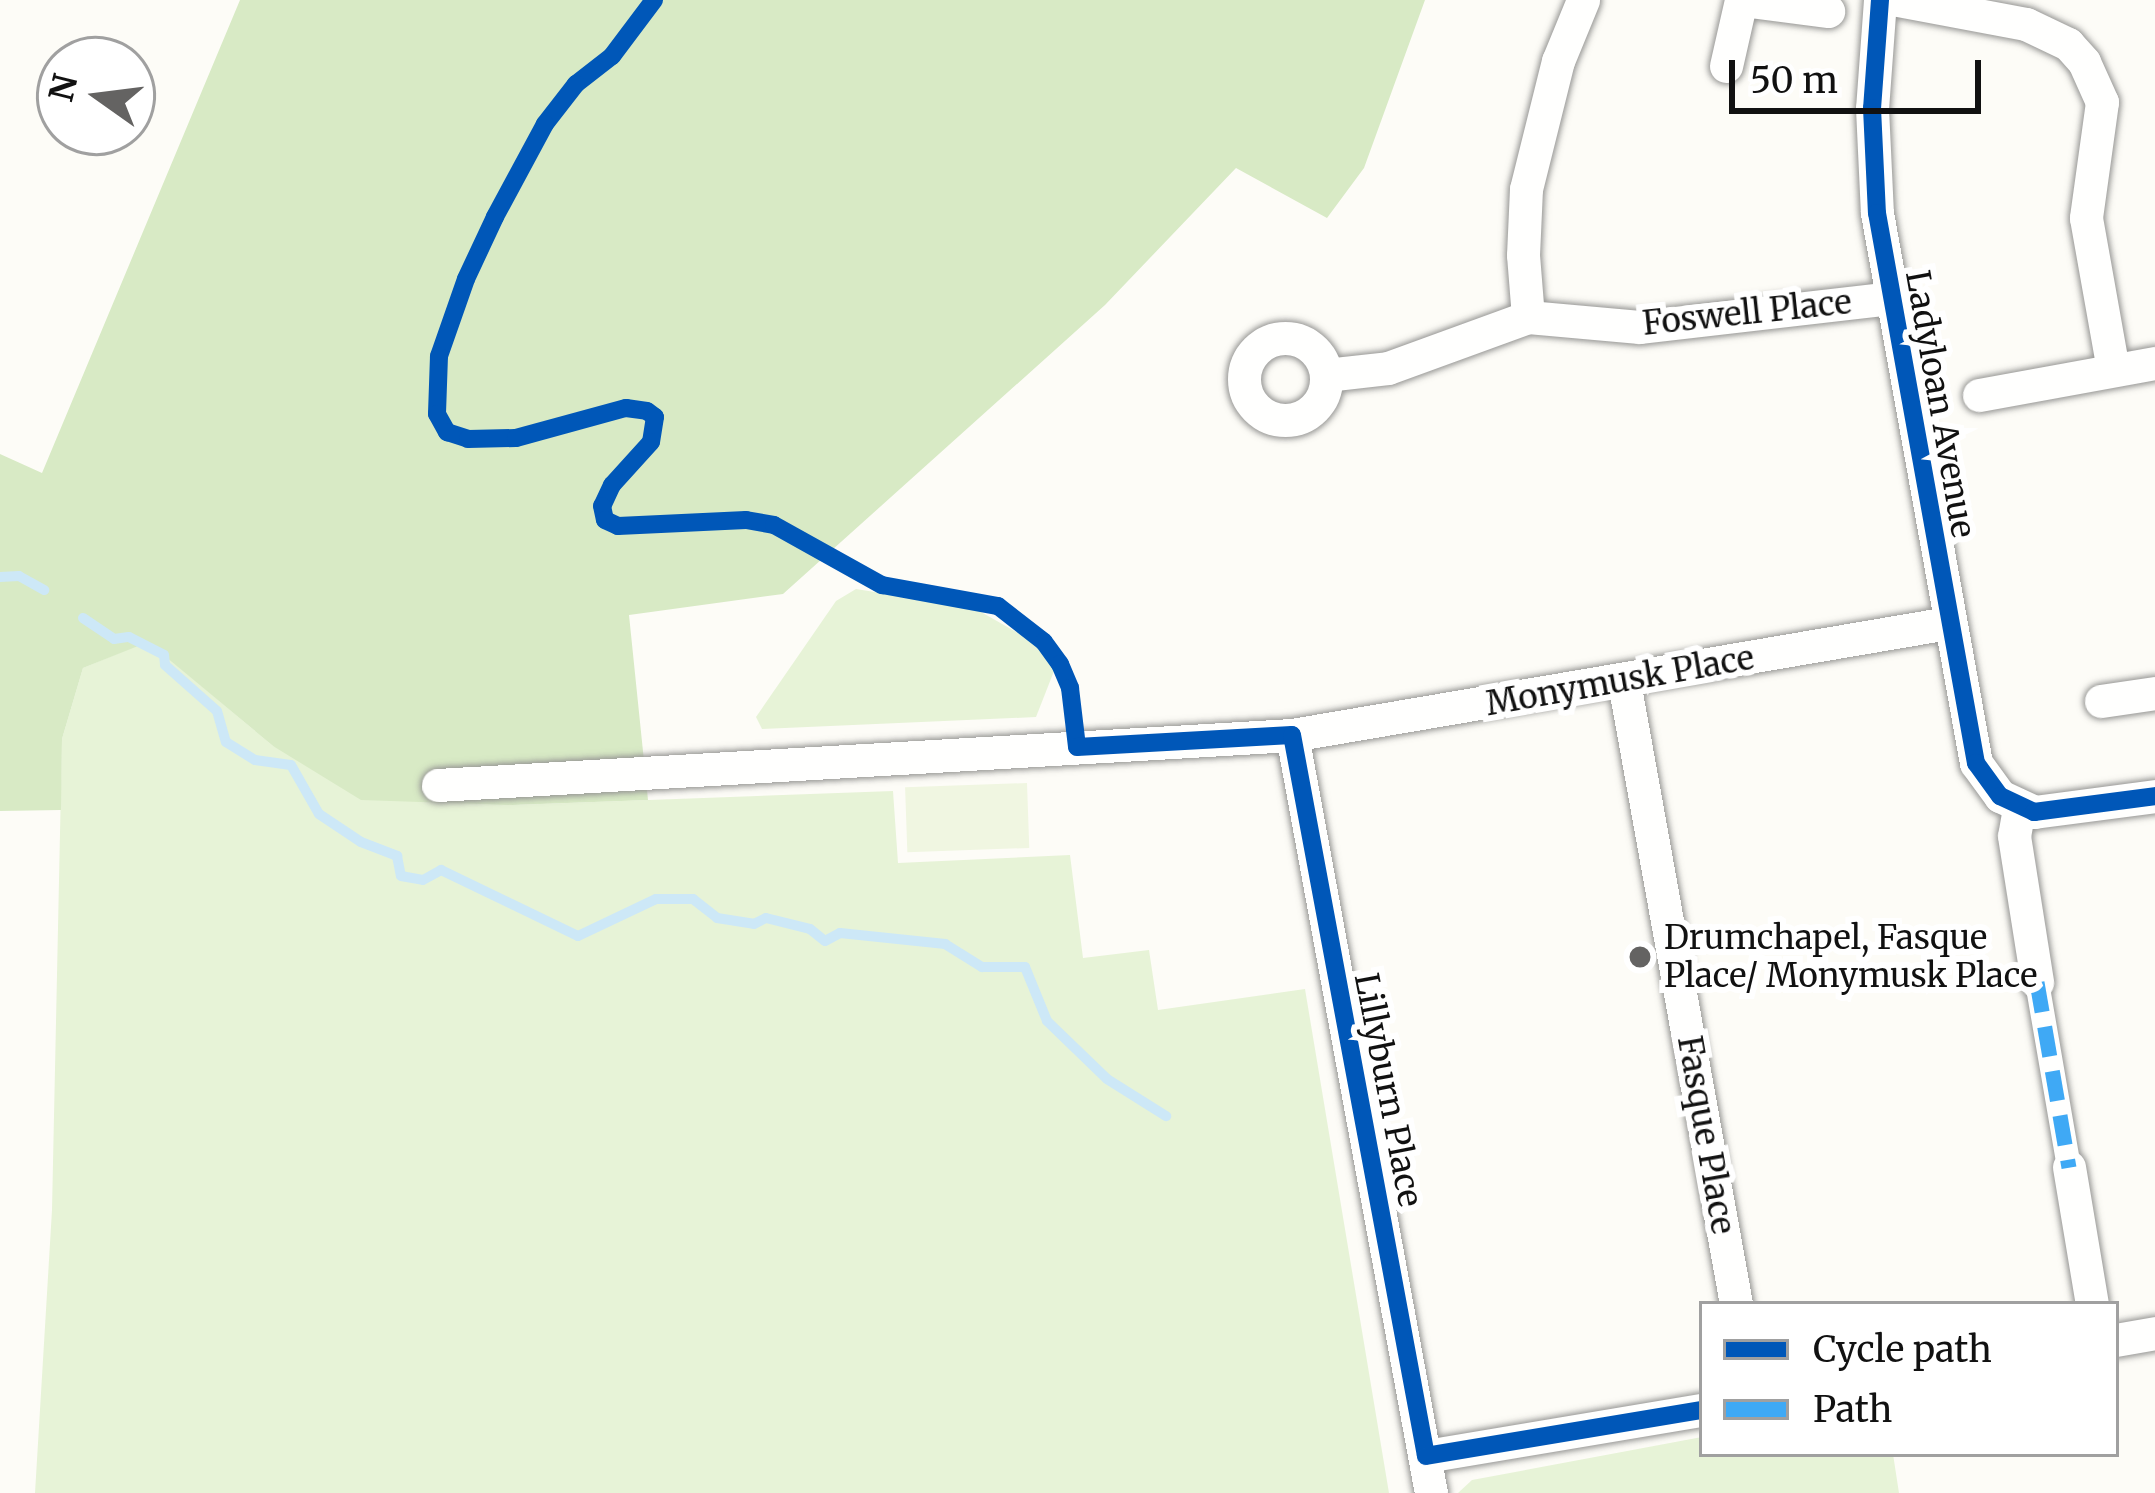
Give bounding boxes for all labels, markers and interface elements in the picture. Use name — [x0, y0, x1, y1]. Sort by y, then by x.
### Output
north arrow — [36, 36, 156, 156]
scale bar — [1735, 36, 1987, 110]
text: 50 m — [1750, 58, 1838, 103]
text: N — [40, 70, 87, 106]
street label: Ladyloan Avenue — [1897, 267, 1983, 541]
street label: Foswell Place — [1641, 282, 1853, 344]
street label: Monymusk Place — [1483, 638, 1757, 724]
place label: Drumchapel, Fasque Place/ Monymusk Place — [1664, 918, 2038, 996]
marker: Drumchapel, Fasque Place/ Monymusk Place — [1627, 944, 1653, 970]
street label: Lillyburn Place — [1346, 970, 1430, 1210]
street label: Fasque Place — [1669, 1033, 1743, 1237]
legend — [1699, 1301, 2119, 1457]
text: Cycle path — [1813, 1327, 1992, 1372]
text: Path — [1813, 1387, 1892, 1432]

